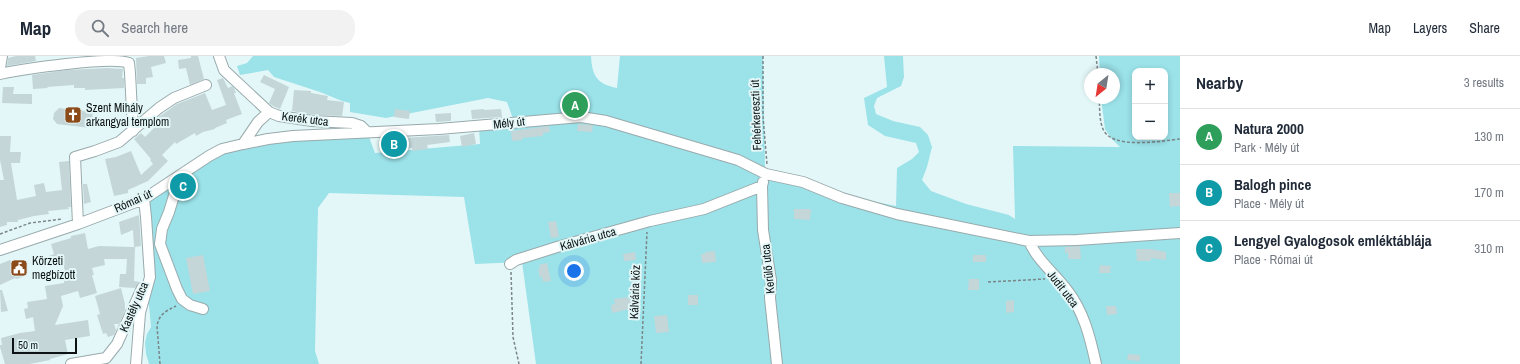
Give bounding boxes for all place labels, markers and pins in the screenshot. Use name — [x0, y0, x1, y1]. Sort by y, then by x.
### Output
pin: A — [562, 90, 588, 120]
place label: Szent Mihály arkangyal templom — [86, 100, 169, 130]
church icon: Szent Mihály arkangyal templom — [63, 105, 83, 125]
pin: B — [381, 129, 407, 159]
pin: C — [170, 171, 196, 201]
place label: Körzeti megbízott — [32, 253, 75, 283]
public building icon: Körzeti megbízott — [9, 258, 29, 278]

